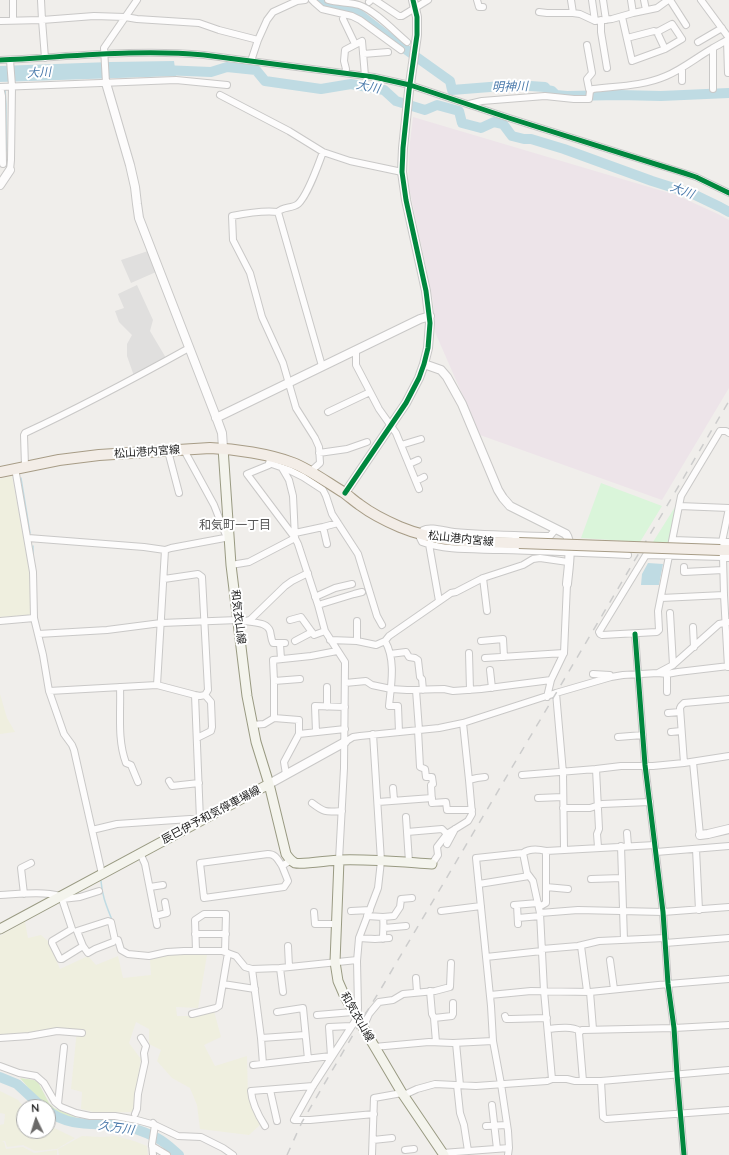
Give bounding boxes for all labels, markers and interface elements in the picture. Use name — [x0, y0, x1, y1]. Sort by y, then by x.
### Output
water label: 大川 — [27, 65, 51, 81]
water label: 大川 — [355, 78, 381, 96]
water label: 明神川 — [492, 79, 528, 95]
water label: 大川 — [668, 180, 696, 202]
street label: 松山港内宮線 — [114, 443, 180, 461]
district label: 和気町一丁目 — [199, 518, 271, 532]
street label: 松山港内宮線 — [427, 529, 495, 549]
street label: 和気衣山線 — [228, 589, 248, 645]
street label: 辰巳伊予和気停車場線 — [159, 783, 263, 847]
street label: 和気衣山線 — [338, 990, 376, 1044]
north arrow — [16, 1099, 56, 1139]
text: N — [31, 1101, 40, 1115]
water label: 久万川 — [97, 1118, 135, 1138]

